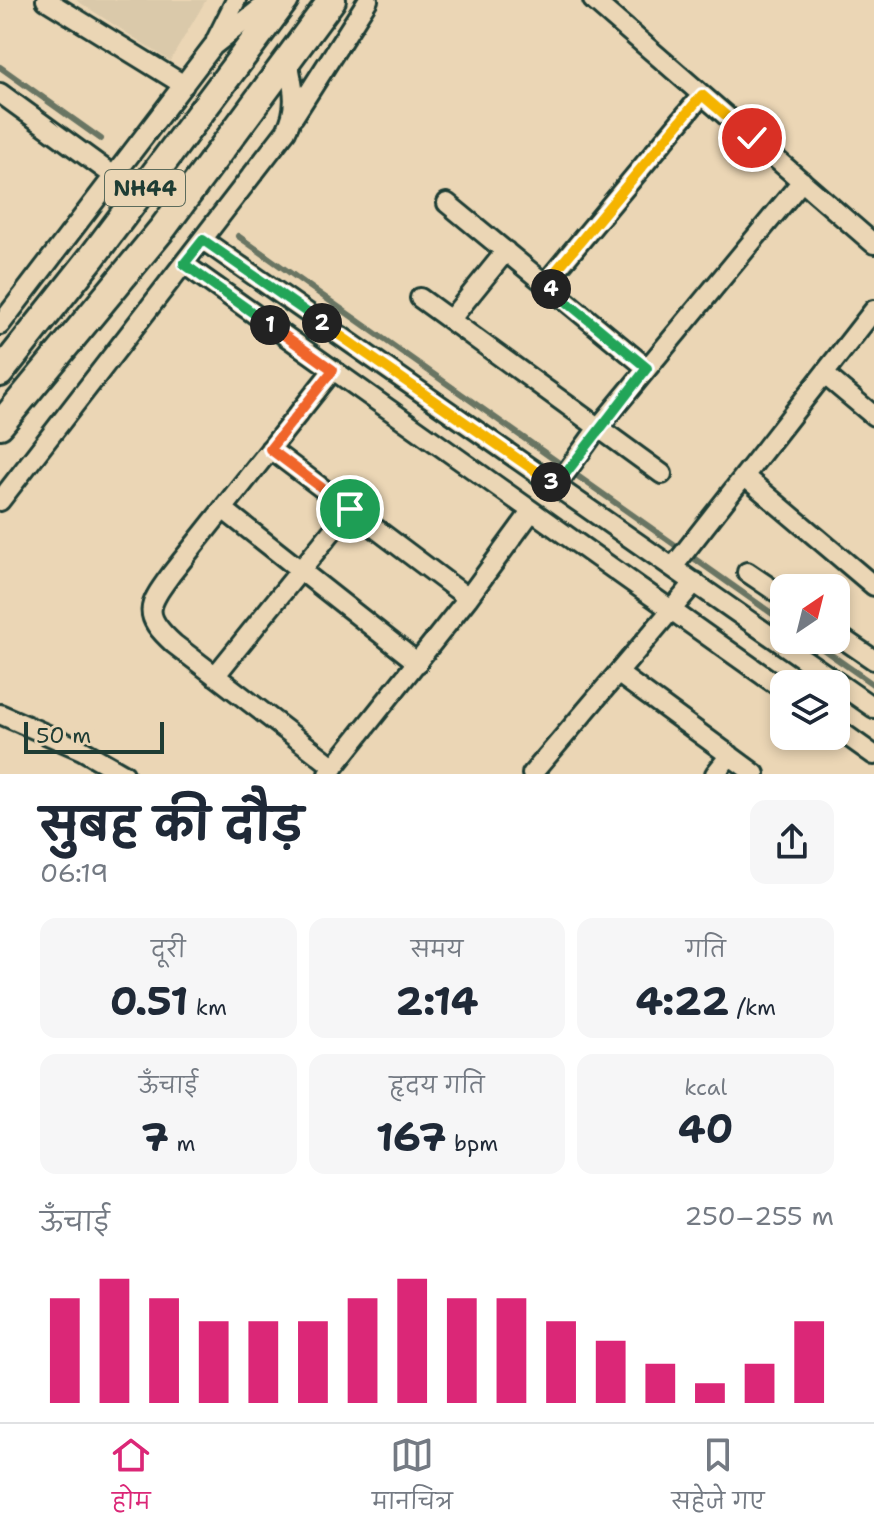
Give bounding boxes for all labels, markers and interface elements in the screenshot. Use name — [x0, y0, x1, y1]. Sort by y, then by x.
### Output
pin — [718, 104, 786, 172]
icon: check — [730, 116, 774, 160]
road number: NH44 — [105, 170, 185, 206]
pin: 4 — [531, 269, 571, 309]
text: 4 — [543, 274, 559, 303]
pin: 2 — [302, 303, 342, 343]
pin: 1 — [250, 305, 290, 345]
text: 2 — [314, 308, 330, 337]
text: 1 — [265, 310, 275, 339]
pin: 3 — [531, 462, 571, 502]
text: 3 — [543, 467, 559, 496]
pin — [316, 475, 384, 543]
icon: arrive — [328, 487, 372, 531]
north arrow — [770, 574, 850, 654]
map controls — [770, 574, 850, 750]
button: layers — [770, 670, 850, 750]
scale bar — [24, 718, 164, 754]
text: 50 m — [36, 721, 91, 750]
text: सुबह की दौड़ — [40, 795, 303, 854]
button: share — [750, 800, 834, 884]
text: 06:19 — [40, 855, 108, 890]
text: दूरी — [151, 935, 186, 964]
text: समय — [411, 935, 463, 964]
text: गति — [686, 935, 726, 964]
text: 0.51 — [110, 974, 188, 1028]
text: 2:14 — [395, 974, 479, 1028]
text: 4:22 — [635, 974, 729, 1028]
text: km — [188, 993, 227, 1022]
text: /km — [729, 993, 776, 1022]
text: ऊँचाई — [139, 1071, 198, 1100]
text: हृदय गति — [389, 1071, 485, 1100]
text: kcal — [684, 1073, 727, 1102]
text: 40 — [678, 1102, 734, 1156]
text: 7 — [141, 1110, 169, 1164]
text: 167 — [376, 1110, 446, 1164]
text: m — [169, 1129, 196, 1158]
text: bpm — [446, 1129, 498, 1158]
text: 250–255 m — [684, 1198, 834, 1233]
text: ऊँचाई — [40, 1204, 110, 1239]
tab: होम — [109, 1433, 153, 1526]
tab: मानचित्र — [372, 1433, 453, 1526]
tab: सहेजे गए — [671, 1433, 765, 1526]

